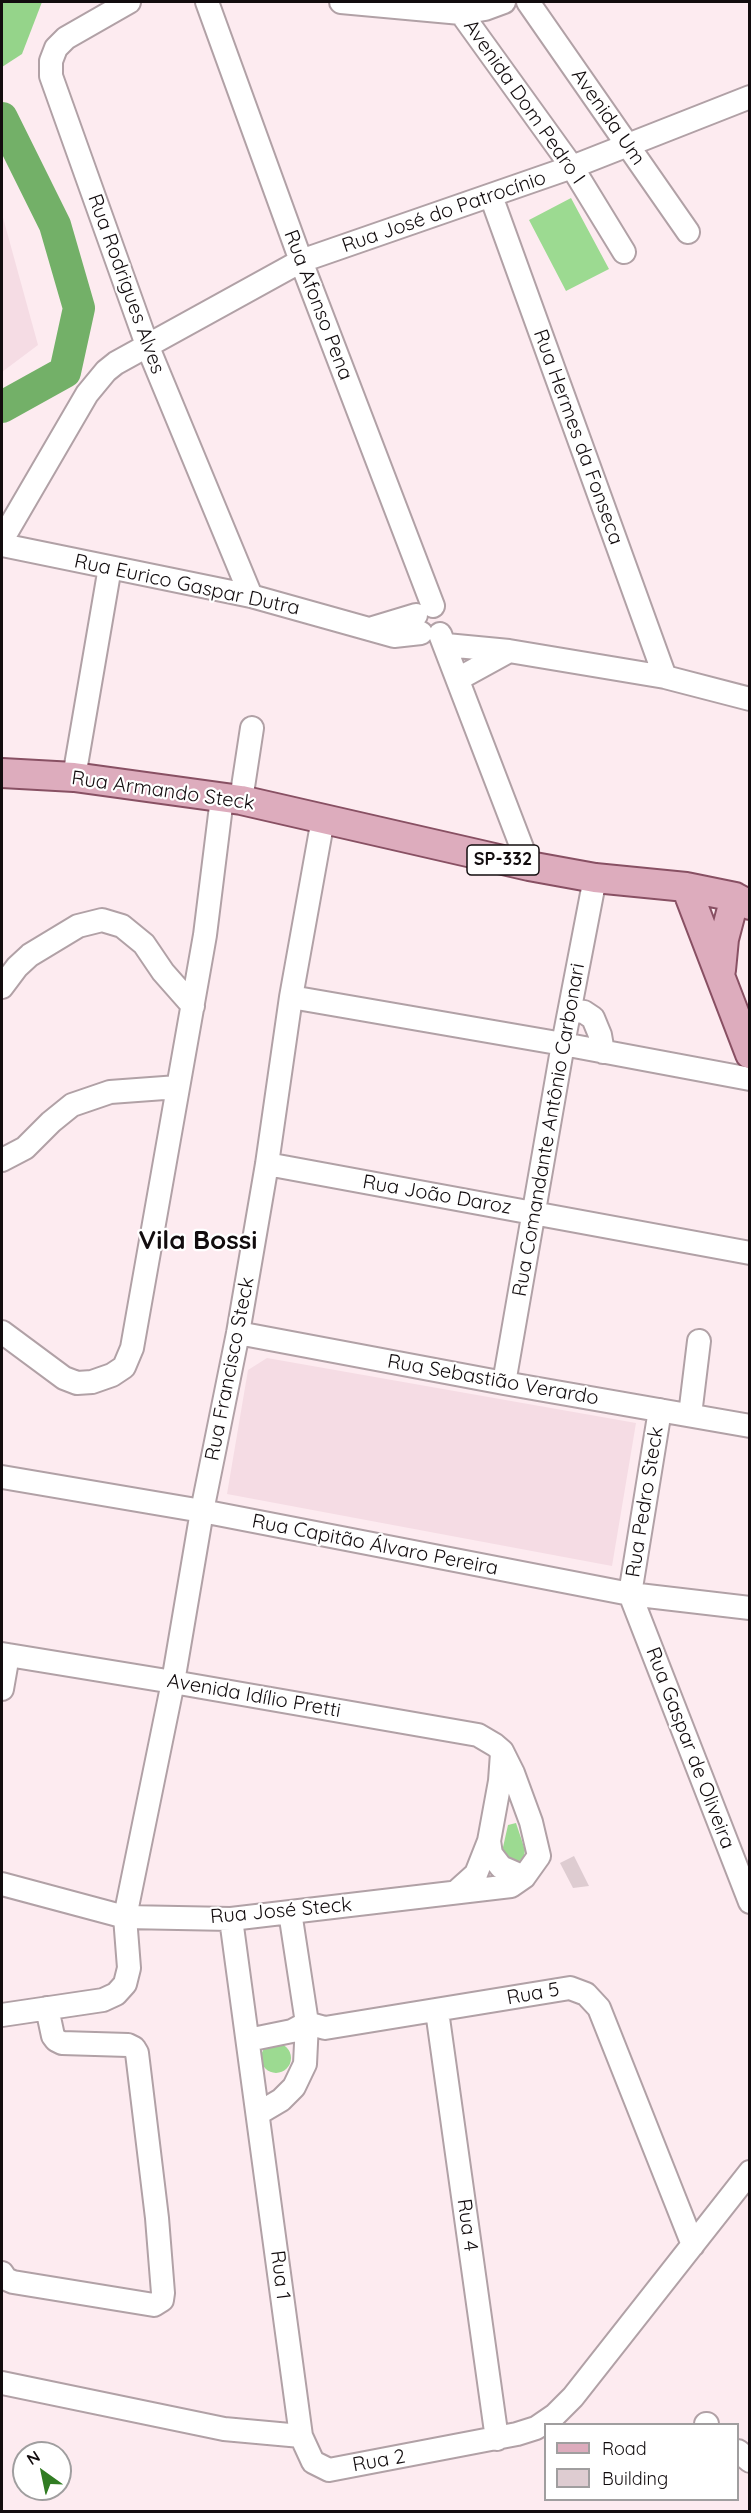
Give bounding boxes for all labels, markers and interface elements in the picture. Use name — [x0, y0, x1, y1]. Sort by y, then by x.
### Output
street label: Avenida Dom Pedro I — [458, 15, 590, 189]
street label: Avenida Um — [566, 64, 650, 170]
street label: Rua José do Patrocínio — [339, 166, 549, 258]
street label: Rua Rodrigues Alves — [82, 191, 170, 377]
street label: Rua Afonso Pena — [278, 227, 358, 383]
street label: Rua Hermes da Fonseca — [528, 326, 628, 548]
street label: Rua Eurico Gaspar Dutra — [72, 549, 302, 621]
street label: Rua Armando Steck — [70, 766, 256, 816]
road number: SP-332 — [467, 845, 539, 875]
street label: Rua Comandante Antônio Carbonari — [508, 962, 590, 1298]
street label: Rua João Daroz — [361, 1170, 513, 1220]
district label: Vila Bossi — [139, 1225, 257, 1257]
street label: Rua Francisco Steck — [200, 1275, 260, 1463]
street label: Rua Sebastião Verardo — [385, 1350, 601, 1410]
street label: Rua Pedro Steck — [621, 1425, 669, 1579]
street label: Rua Capitão Álvaro Pereira — [250, 1509, 500, 1581]
street label: Rua Gaspar de Oliveira — [640, 1644, 740, 1852]
street label: Avenida Idílio Pretti — [165, 1669, 343, 1723]
street label: Rua José Steck — [209, 1893, 353, 1929]
street label: Rua 5 — [505, 1978, 561, 2010]
street label: Rua 4 — [451, 2197, 483, 2253]
street label: Rua 1 — [265, 2249, 295, 2301]
legend — [544, 2423, 739, 2501]
text: Road — [602, 2437, 647, 2460]
north arrow — [12, 2441, 72, 2501]
street label: Rua 2 — [351, 2445, 407, 2477]
text: N — [23, 2446, 44, 2469]
text: Building — [602, 2467, 668, 2490]

